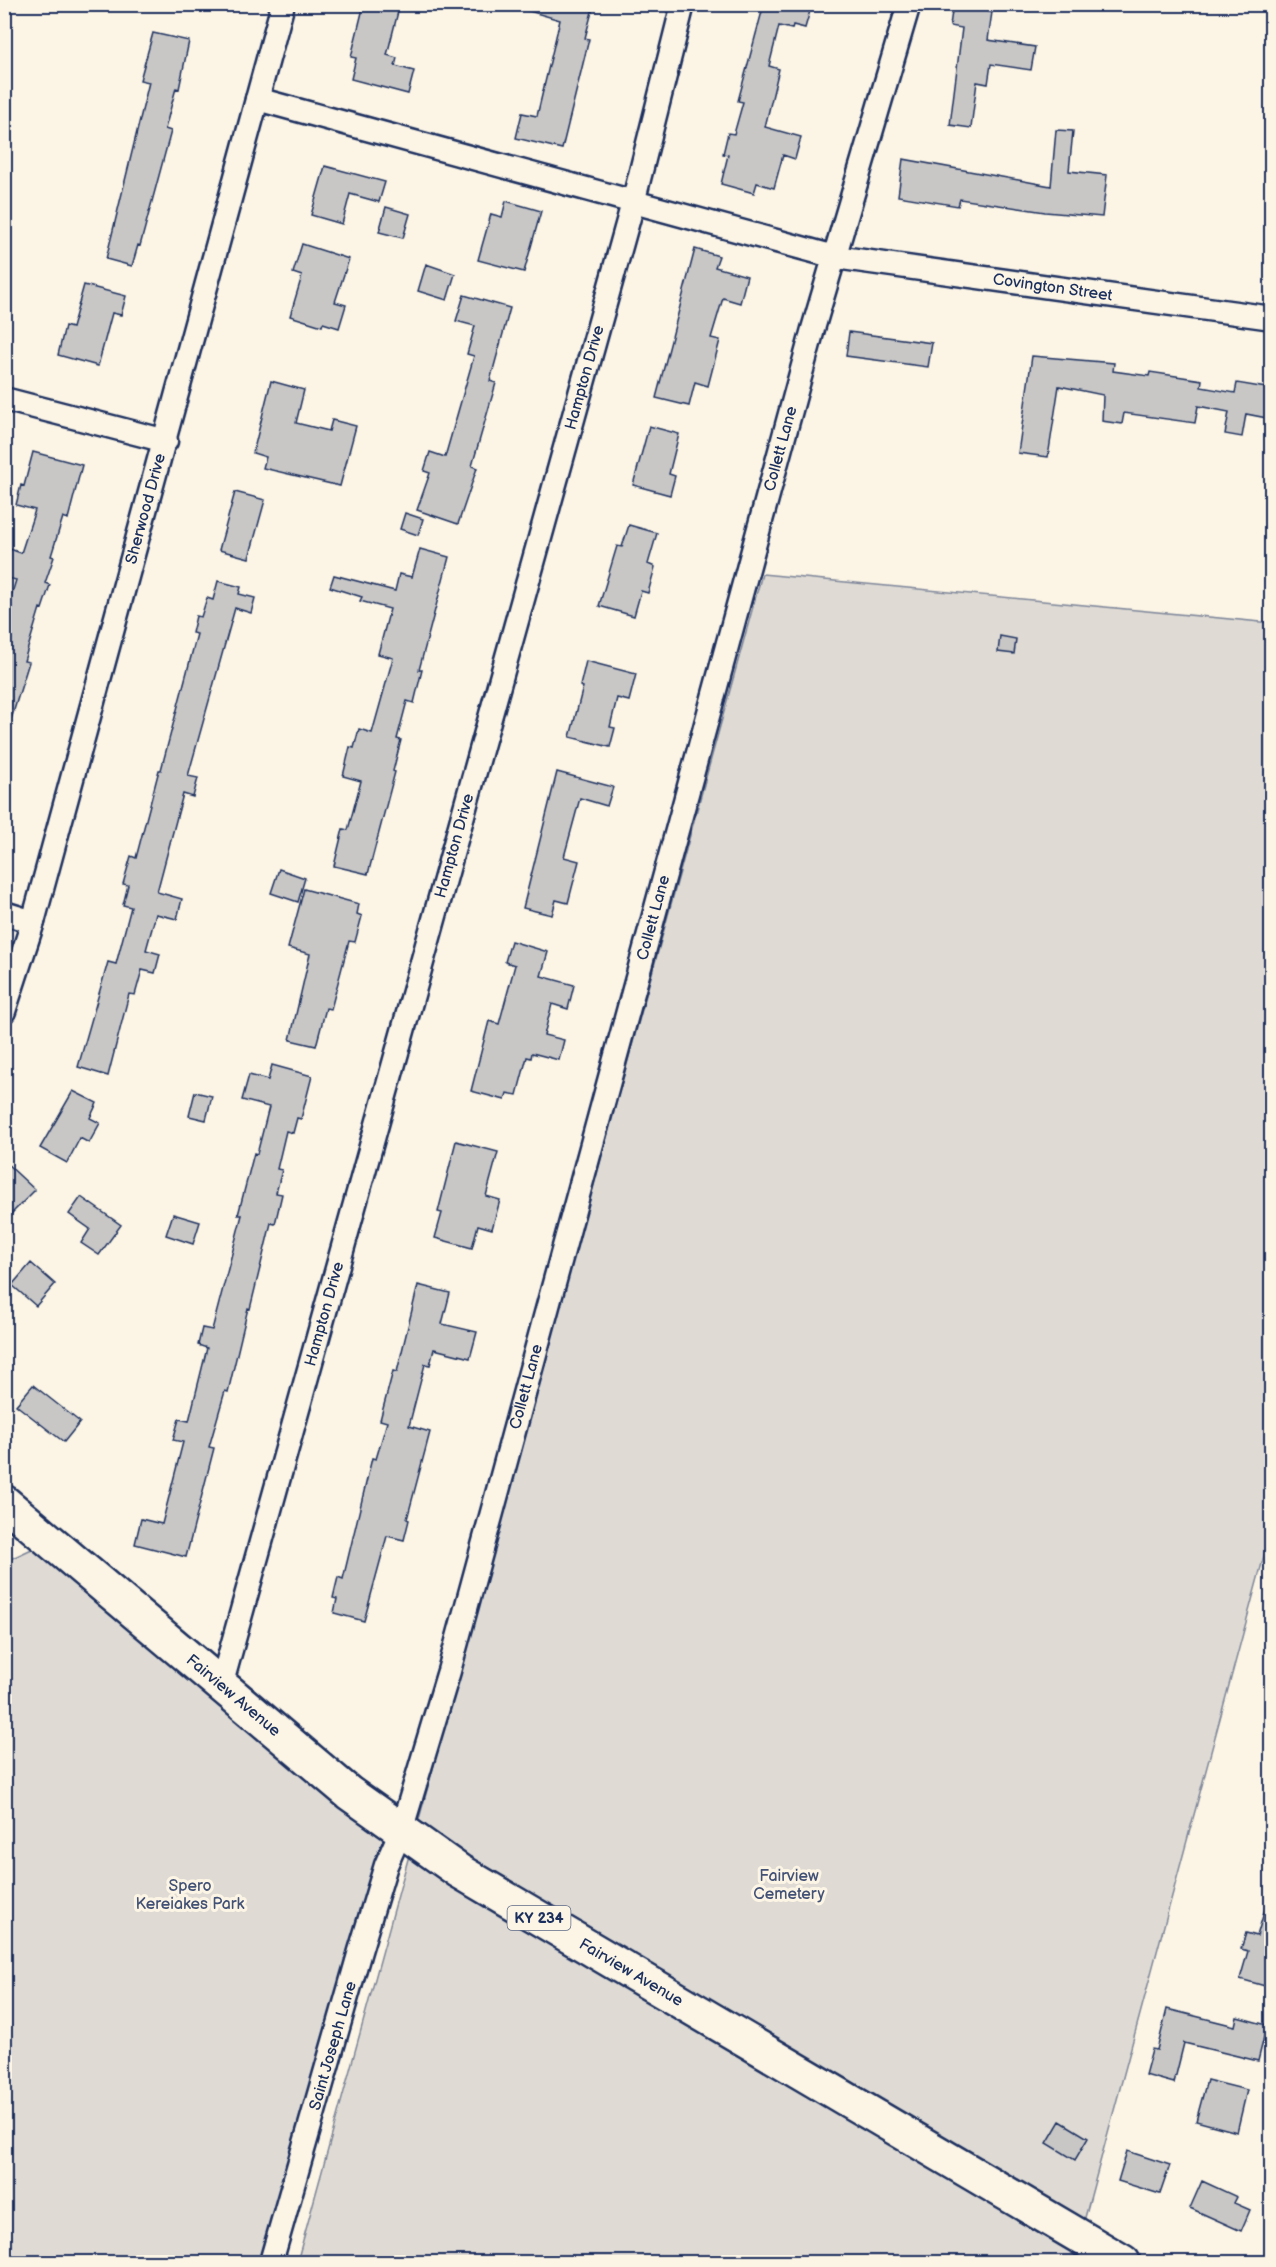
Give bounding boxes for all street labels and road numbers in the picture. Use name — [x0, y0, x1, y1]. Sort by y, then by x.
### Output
street label: Covington Street — [992, 270, 1114, 305]
street label: Hampton Drive — [561, 323, 608, 432]
street label: Collett Lane — [760, 403, 801, 493]
street label: Sherwood Drive — [121, 451, 170, 566]
street label: Hampton Drive — [431, 791, 478, 900]
street label: Collett Lane — [633, 873, 674, 962]
street label: Hampton Drive — [301, 1259, 348, 1368]
street label: Collett Lane — [505, 1342, 547, 1432]
street label: Fairview Avenue — [182, 1650, 285, 1741]
road number: KY 234 — [508, 1906, 570, 1930]
street label: Fairview Avenue — [576, 1934, 687, 2011]
street label: Saint Joseph Lane — [305, 1979, 361, 2112]

